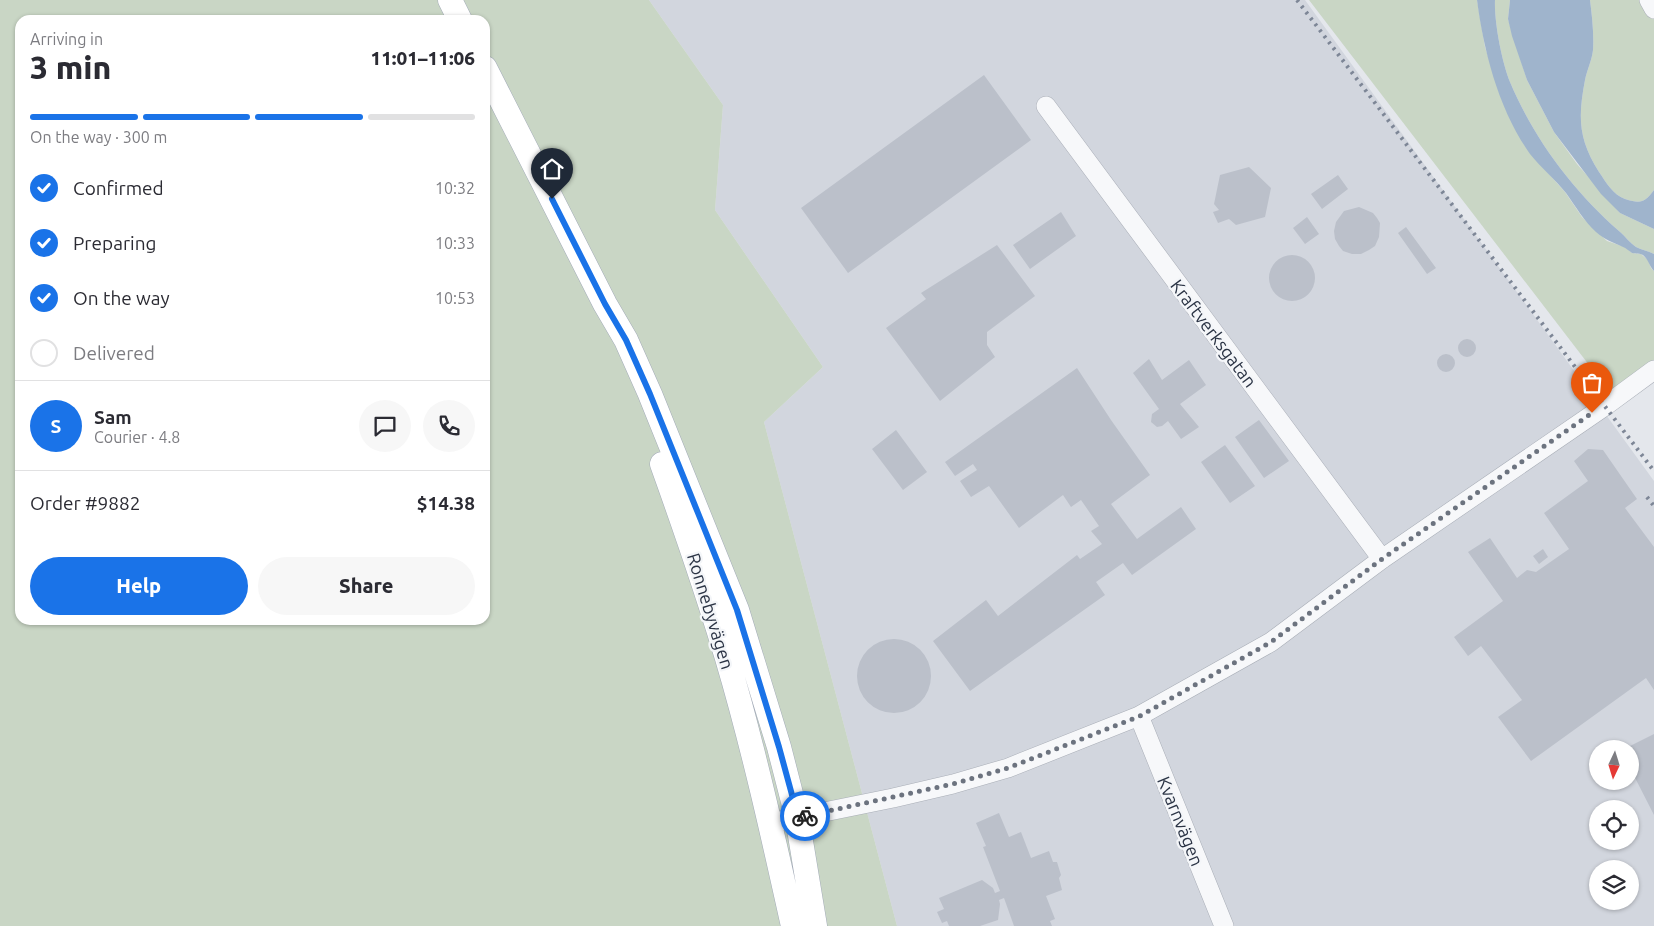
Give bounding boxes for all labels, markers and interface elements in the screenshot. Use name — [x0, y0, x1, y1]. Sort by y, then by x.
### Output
text: Arriving in — [30, 30, 103, 48]
text: 11:01–11:06 — [370, 47, 475, 69]
text: 3 min — [30, 49, 111, 85]
text: On the way · 300 m — [30, 128, 167, 146]
pin — [531, 148, 573, 199]
icon: home — [538, 155, 566, 183]
icon: check — [30, 174, 58, 202]
text: Confirmed — [73, 177, 164, 199]
text: 10:32 — [435, 179, 475, 197]
icon: check — [30, 229, 58, 257]
text: Preparing — [73, 232, 157, 254]
text: 10:33 — [435, 234, 475, 252]
street label: Kraftverksgatan — [1167, 275, 1261, 391]
icon: check — [30, 284, 58, 312]
text: On the way — [73, 287, 170, 309]
text: 10:53 — [435, 289, 475, 307]
text: Delivered — [73, 342, 155, 364]
pin — [1571, 362, 1613, 413]
icon: bag — [1578, 369, 1606, 397]
button: chat — [359, 400, 411, 452]
button: phone — [423, 400, 475, 452]
text: Sam — [94, 406, 132, 428]
text: S — [51, 415, 61, 437]
text: Courier · 4.8 — [94, 428, 180, 446]
text: Order #9882 — [30, 492, 140, 514]
text: $14.38 — [417, 492, 475, 514]
street label: Ronnebyvägen — [684, 551, 738, 671]
button: Help — [30, 557, 248, 615]
button: Share — [258, 557, 475, 615]
north arrow — [1589, 740, 1639, 790]
map controls — [1589, 740, 1639, 910]
street label: Kvarnvägen — [1154, 773, 1208, 869]
courier — [780, 791, 830, 841]
button: locate — [1589, 800, 1639, 850]
icon: bike — [791, 802, 819, 830]
button: layers — [1589, 860, 1639, 910]

